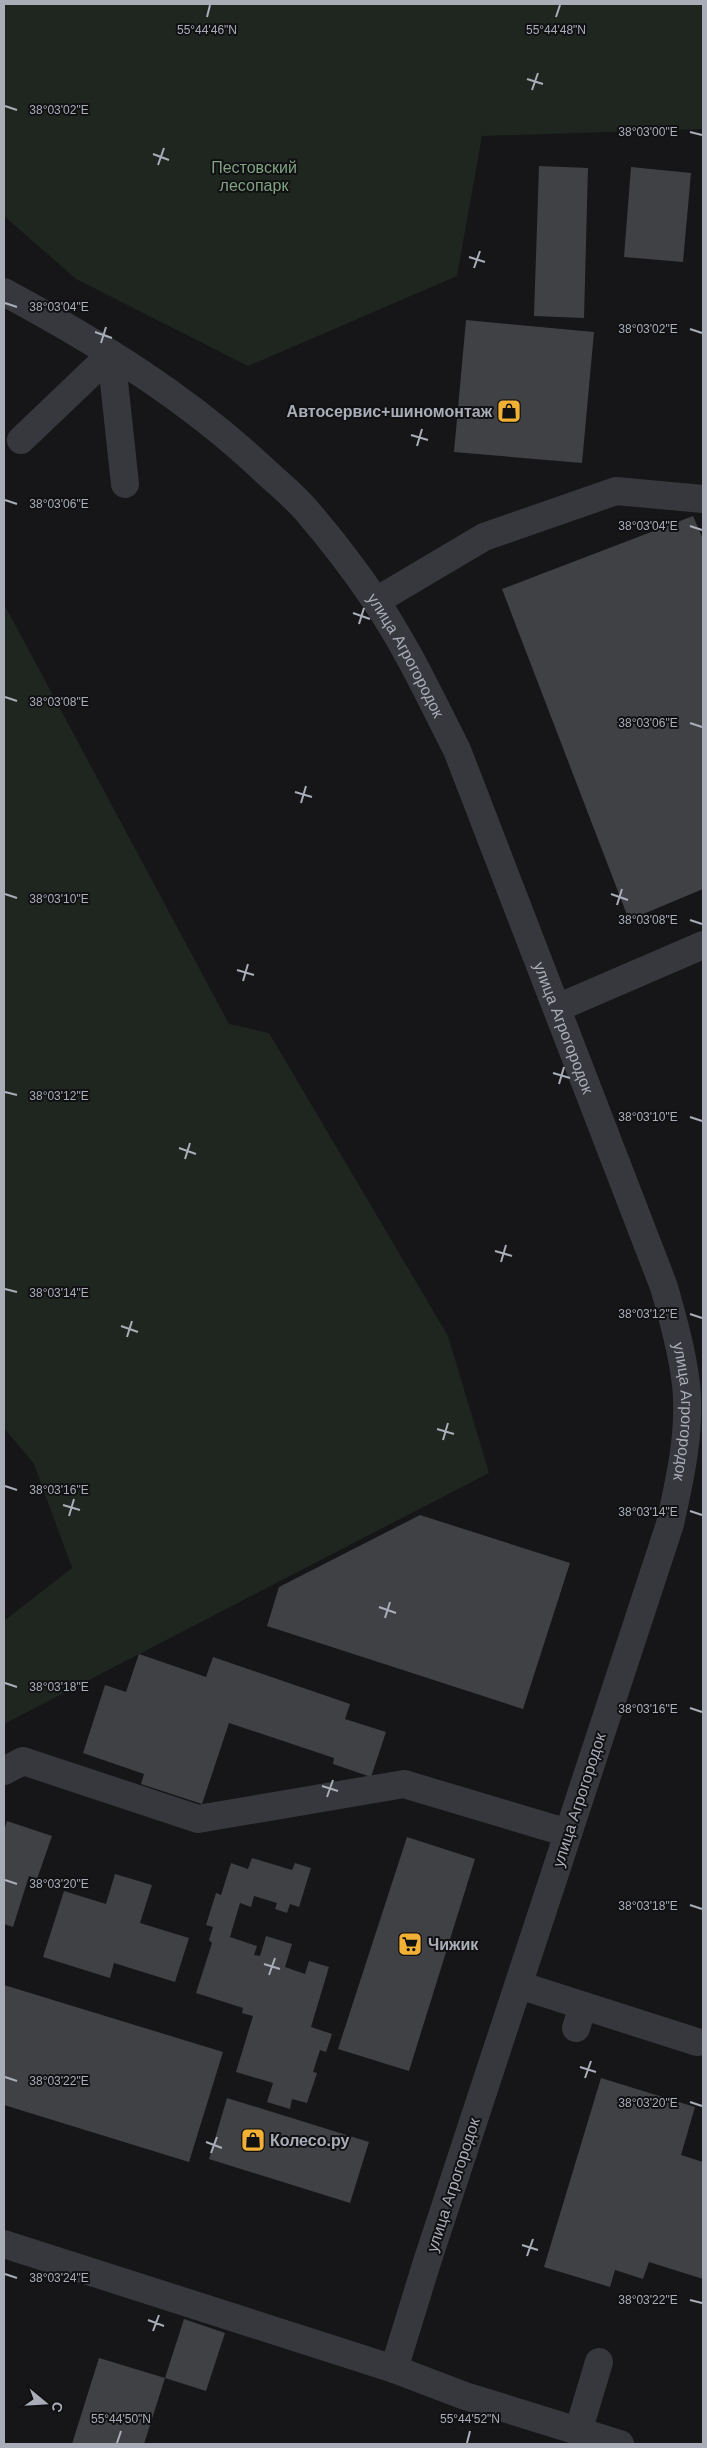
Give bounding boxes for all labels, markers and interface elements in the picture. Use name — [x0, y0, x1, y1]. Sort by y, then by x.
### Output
text: 55°44'46"N — [177, 23, 237, 37]
text: 55°44'48"N — [526, 23, 586, 37]
text: 38°03'02"E — [29, 103, 89, 117]
text: 38°03'00"E — [618, 125, 678, 139]
park label: Пестовский лесопарк — [211, 159, 297, 194]
text: 38°03'04"E — [29, 300, 89, 314]
text: 38°03'02"E — [618, 322, 678, 336]
shop icon: Автосервис+шиномонтаж — [496, 398, 522, 424]
place label: Автосервис+шиномонтаж — [287, 403, 493, 420]
text: 38°03'06"E — [29, 497, 89, 511]
text: 38°03'04"E — [618, 519, 678, 533]
street label: улица Агрогородок — [364, 590, 448, 721]
text: 38°03'08"E — [29, 695, 89, 709]
text: 38°03'06"E — [618, 716, 678, 730]
text: 38°03'10"E — [29, 892, 89, 906]
text: 38°03'08"E — [618, 913, 678, 927]
street label: улица Агрогородок — [531, 959, 597, 1097]
text: 38°03'12"E — [29, 1089, 89, 1103]
text: 38°03'10"E — [618, 1110, 678, 1124]
text: 38°03'14"E — [29, 1286, 89, 1300]
text: 38°03'12"E — [618, 1307, 678, 1321]
street label: улица Агрогородок — [670, 1340, 696, 1483]
text: 38°03'16"E — [29, 1483, 89, 1497]
text: 38°03'14"E — [618, 1505, 678, 1519]
text: 38°03'18"E — [29, 1680, 89, 1694]
text: 38°03'16"E — [618, 1702, 678, 1716]
street label: улица Агрогородок — [549, 1730, 609, 1869]
text: 38°03'20"E — [29, 1877, 89, 1891]
text: 38°03'18"E — [618, 1899, 678, 1913]
supermarket icon: Чижик — [397, 1931, 423, 1957]
place label: Чижик — [428, 1936, 479, 1953]
text: 38°03'22"E — [29, 2074, 89, 2088]
text: 38°03'20"E — [618, 2096, 678, 2110]
street label: улица Агрогородок — [423, 2115, 483, 2254]
shop icon: Колесо.ру — [240, 2127, 266, 2153]
place label: Колесо.ру — [270, 2132, 349, 2149]
text: 38°03'24"E — [29, 2271, 89, 2285]
text: 38°03'22"E — [618, 2293, 678, 2307]
north arrow — [20, 2378, 70, 2428]
text: С — [48, 2400, 67, 2414]
text: 55°44'50"N — [91, 2412, 151, 2426]
text: 55°44'52"N — [440, 2412, 500, 2426]

